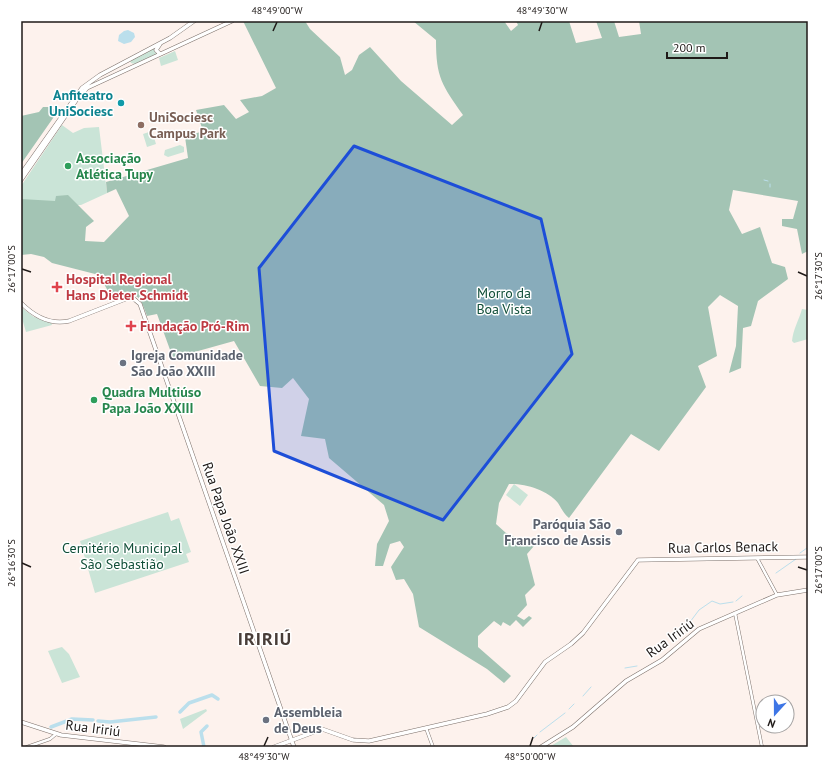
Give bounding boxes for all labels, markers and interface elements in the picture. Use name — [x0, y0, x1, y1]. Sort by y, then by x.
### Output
text: 48°49'00"W — [251, 4, 303, 17]
text: 48°49'30"W — [516, 4, 568, 17]
scale bar — [667, 34, 727, 60]
text: 200 m — [673, 40, 706, 55]
place label: Anfiteatro UniSociesc — [49, 86, 113, 120]
marker: Anfiteatro UniSociesc — [116, 98, 126, 108]
place label: UniSociesc Campus Park — [149, 108, 226, 142]
marker: UniSociesc Campus Park — [136, 120, 146, 130]
place label: Associação Atlética Tupy — [76, 149, 153, 183]
marker: Associação Atlética Tupy — [63, 161, 73, 171]
text: 26°17'00"S — [5, 245, 18, 293]
text: 26°17'30"S — [812, 252, 825, 300]
place label: Hospital Regional Hans Dieter Schmidt — [66, 270, 188, 304]
marker: Hospital Regional Hans Dieter Schmidt — [51, 281, 63, 293]
park label: Morro da Boa Vista — [476, 284, 532, 318]
place label: Fundação Pró-Rim — [140, 317, 249, 335]
marker: Fundação Pró-Rim — [125, 320, 137, 332]
place label: Igreja Comunidade São João XXIII — [131, 346, 243, 380]
marker: Igreja Comunidade São João XXIII — [118, 358, 128, 368]
place label: Quadra Multiúso Papa João XXIII — [102, 383, 202, 417]
marker: Quadra Multiúso Papa João XXIII — [89, 395, 99, 405]
street label: Rua Papa João XXIII — [198, 460, 254, 576]
place label: Paróquia São Francisco de Assis — [504, 515, 611, 549]
marker: Paróquia São Francisco de Assis — [614, 527, 624, 537]
street label: Rua Carlos Benack — [668, 537, 778, 557]
text: 26°16'30"S — [5, 539, 18, 587]
park label: Cemitério Municipal São Sebastião — [62, 539, 182, 573]
text: 26°17'00"S — [812, 546, 825, 594]
street label: Rua Iririú — [642, 615, 698, 661]
district label: IRIRIÚ — [238, 627, 292, 650]
north arrow — [755, 694, 795, 734]
place label: Assembleia de Deus — [274, 703, 342, 737]
marker: Assembleia de Deus — [261, 715, 271, 725]
street label: Rua Iririú — [65, 716, 121, 740]
text: N — [766, 716, 777, 731]
text: 48°49'30"W — [238, 750, 290, 763]
text: 48°50'00"W — [504, 750, 556, 763]

